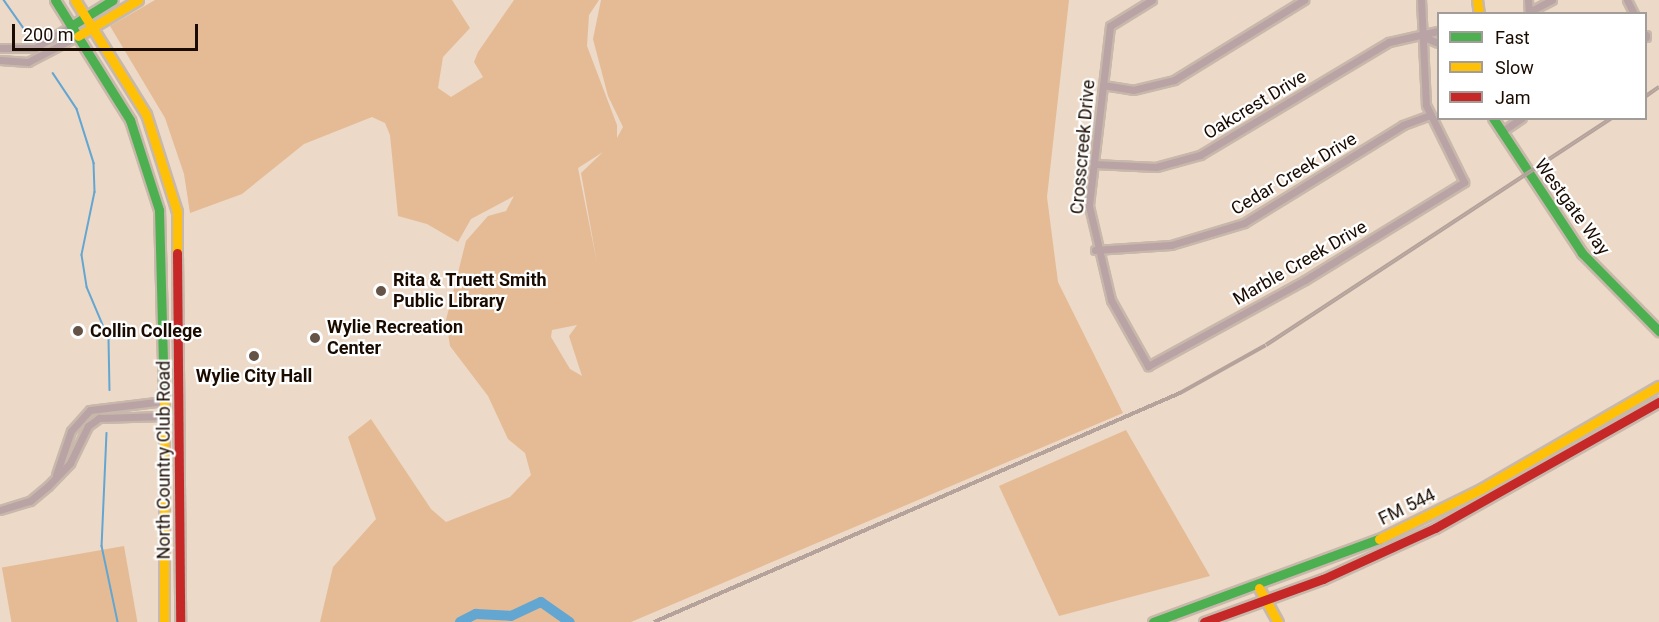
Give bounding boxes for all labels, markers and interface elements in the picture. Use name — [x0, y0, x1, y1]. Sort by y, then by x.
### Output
scale bar — [15, 12, 201, 50]
legend — [1437, 12, 1647, 120]
text: 200 m — [23, 24, 74, 45]
text: Fast — [1495, 27, 1530, 48]
text: Slow — [1495, 57, 1534, 78]
street label: Oakcrest Drive — [1200, 66, 1310, 144]
street label: Crosscreek Drive — [1066, 79, 1100, 215]
text: Jam — [1495, 87, 1531, 108]
street label: Cedar Creek Drive — [1227, 128, 1361, 220]
street label: Westgate Way — [1530, 155, 1614, 259]
street label: Marble Creek Drive — [1229, 216, 1371, 310]
place label: Rita & Truett Smith Public Library — [393, 270, 547, 312]
marker: Rita & Truett Smith Public Library — [374, 284, 388, 298]
place label: Wylie Recreation Center — [327, 317, 463, 360]
place label: Collin College — [90, 320, 202, 342]
marker: Collin College — [71, 324, 85, 338]
marker: Wylie Recreation Center — [308, 331, 322, 345]
marker: Wylie City Hall — [247, 349, 261, 363]
street label: North Country Club Road — [153, 361, 175, 559]
place label: Wylie City Hall — [196, 365, 312, 387]
street label: FM 544 — [1375, 484, 1439, 530]

